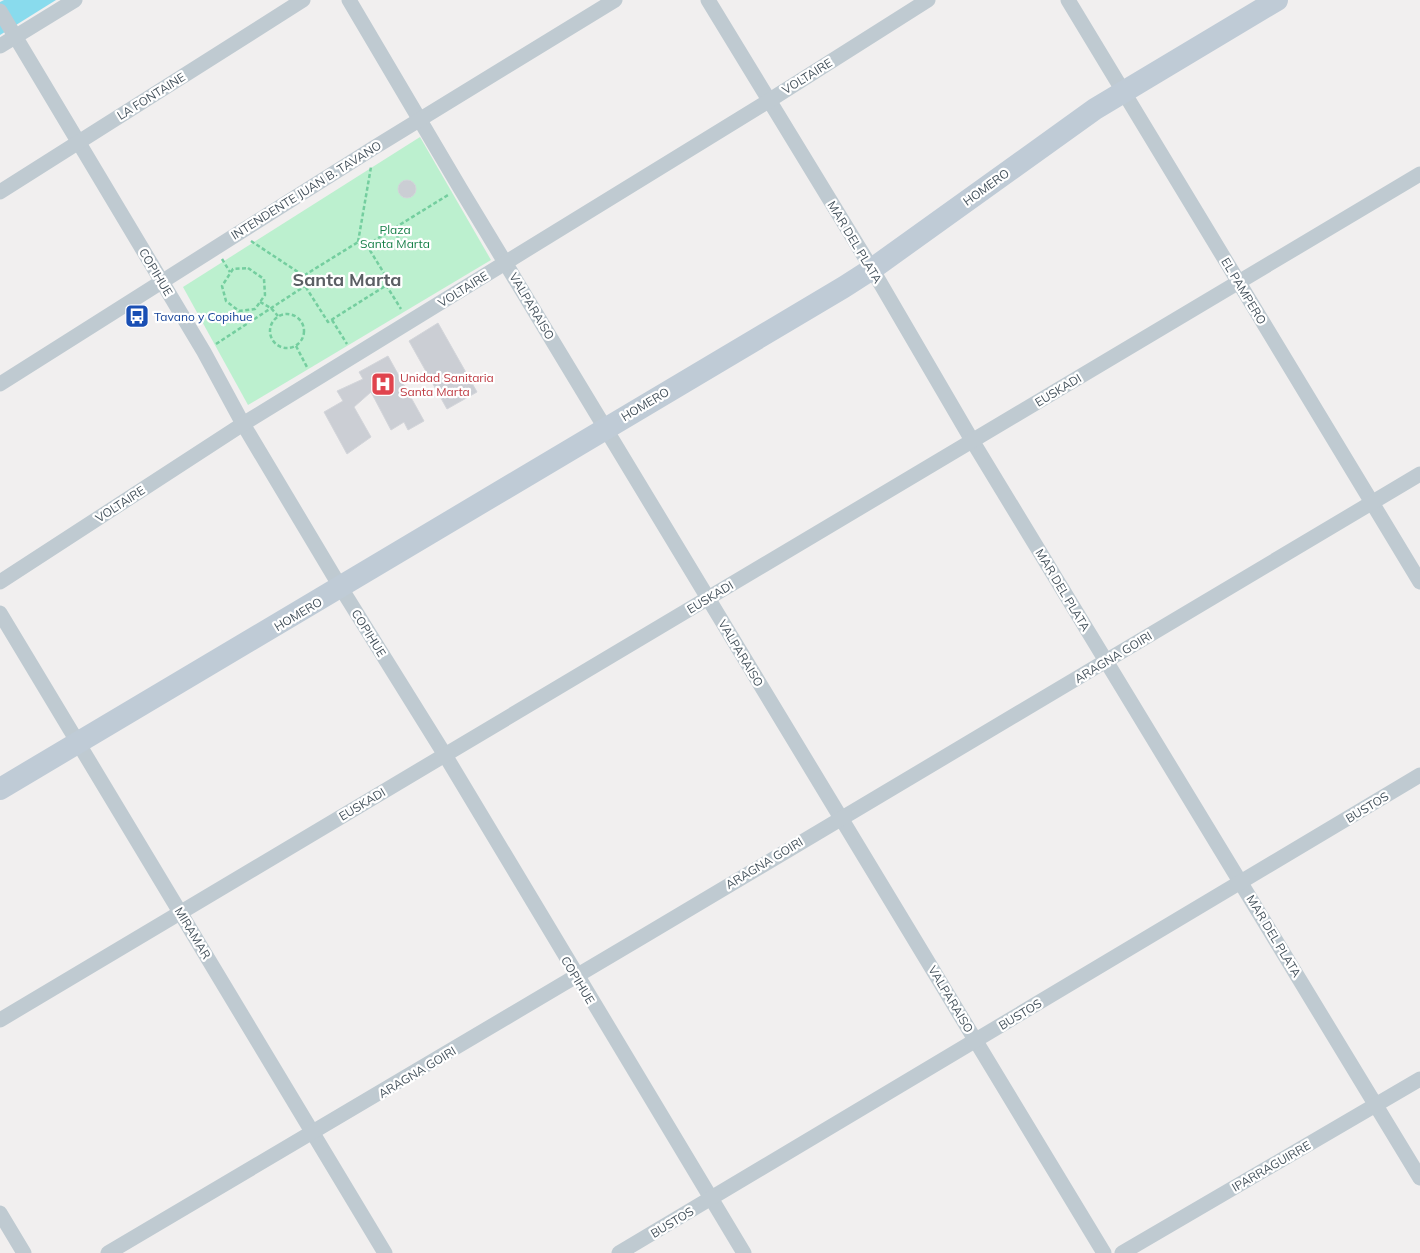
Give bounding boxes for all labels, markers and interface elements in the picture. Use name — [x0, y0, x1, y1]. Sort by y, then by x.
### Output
street label: VOLTAIRE — [779, 55, 835, 97]
street label: LA FONTAINE — [114, 69, 188, 123]
street label: INTENDENTE JUAN B. TAVANO — [228, 137, 384, 243]
street label: HOMERO — [960, 165, 1012, 209]
street label: MAR DEL PLATA — [825, 198, 886, 286]
park label: Plaza Santa Marta — [360, 222, 430, 251]
street label: COPIHUE — [136, 245, 176, 299]
street label: EL PAMPERO — [1218, 255, 1270, 327]
district label: Santa Marta — [293, 268, 401, 291]
street label: VOLTAIRE — [435, 268, 491, 310]
street label: VALPARAISO — [506, 270, 558, 342]
bus stop icon: Tavano y Copihue — [124, 303, 150, 329]
place label: Tavano y Copihue — [154, 309, 253, 324]
place label: Unidad Sanitaria Santa Marta — [400, 370, 494, 399]
street label: EUSKADI — [1032, 370, 1084, 410]
hospital icon: Unidad Sanitaria Santa Marta — [370, 371, 396, 397]
street label: HOMERO — [618, 384, 672, 424]
street label: VOLTAIRE — [92, 482, 148, 526]
street label: MAR DEL PLATA — [1033, 546, 1094, 634]
street label: EUSKADI — [684, 577, 736, 617]
street label: HOMERO — [271, 594, 325, 634]
street label: COPIHUE — [349, 606, 389, 660]
street label: VALPARAISO — [715, 617, 767, 689]
street label: ARAGNA GOIRI — [1071, 628, 1155, 686]
street label: EUSKADI — [336, 784, 388, 824]
street label: BUSTOS — [1343, 788, 1391, 826]
street label: ARAGNA GOIRI — [722, 834, 806, 892]
street label: MAR DEL PLATA — [1244, 892, 1305, 980]
street label: MIRAMAR — [172, 904, 214, 962]
street label: COPIHUE — [558, 953, 598, 1007]
street label: VALPARAISO — [925, 963, 977, 1035]
street label: BUSTOS — [996, 995, 1044, 1033]
street label: ARAGNA GOIRI — [375, 1043, 459, 1101]
street label: IPARRAGUIRRE — [1229, 1137, 1313, 1195]
street label: BUSTOS — [648, 1203, 696, 1241]

